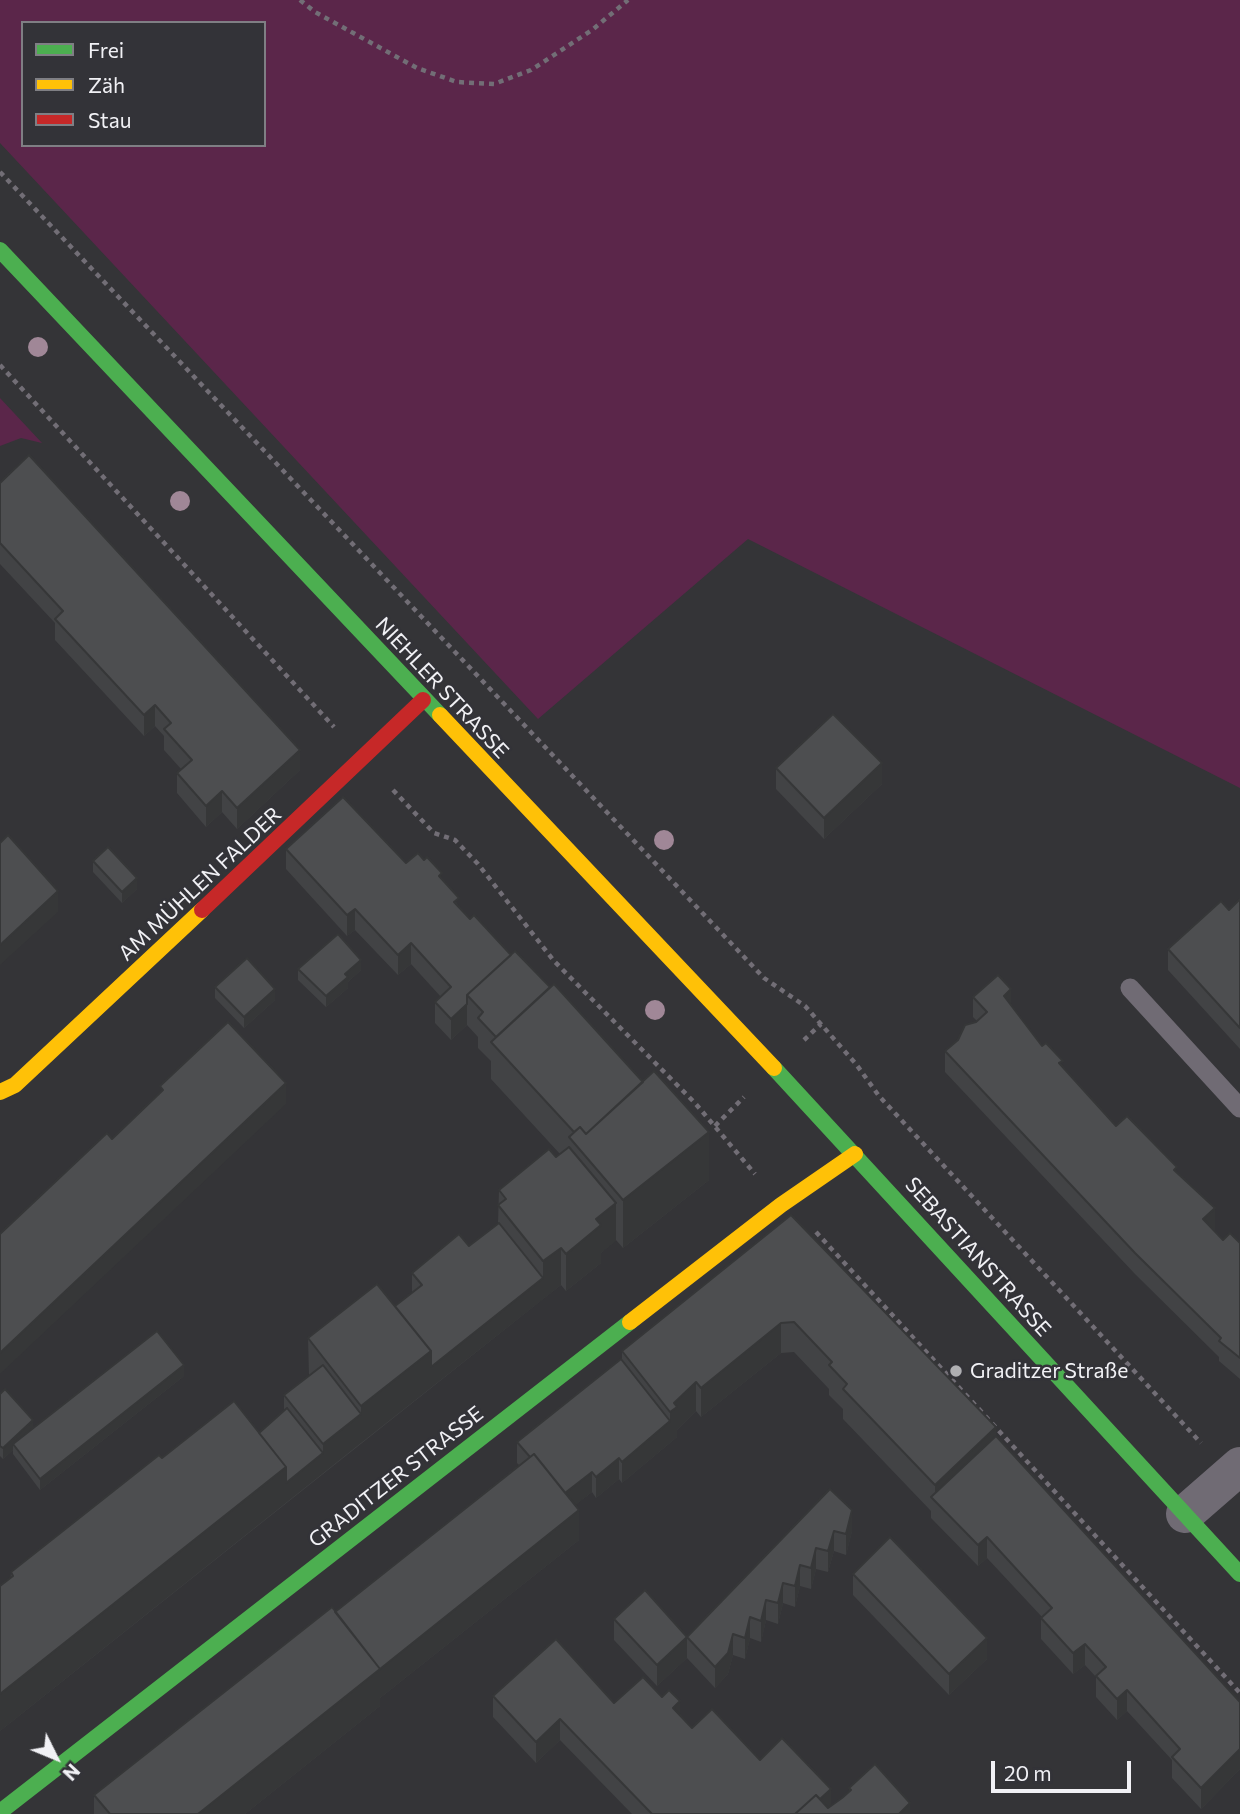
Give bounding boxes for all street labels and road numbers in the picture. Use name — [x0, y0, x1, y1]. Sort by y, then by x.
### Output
street label: NIEHLER STRASSE — [370, 612, 514, 764]
street label: AM MÜHLEN FALDER — [113, 802, 287, 966]
street label: SEBASTIANSTRASSE — [900, 1172, 1056, 1342]
street label: GRADITZER STRASSE — [304, 1401, 488, 1553]

